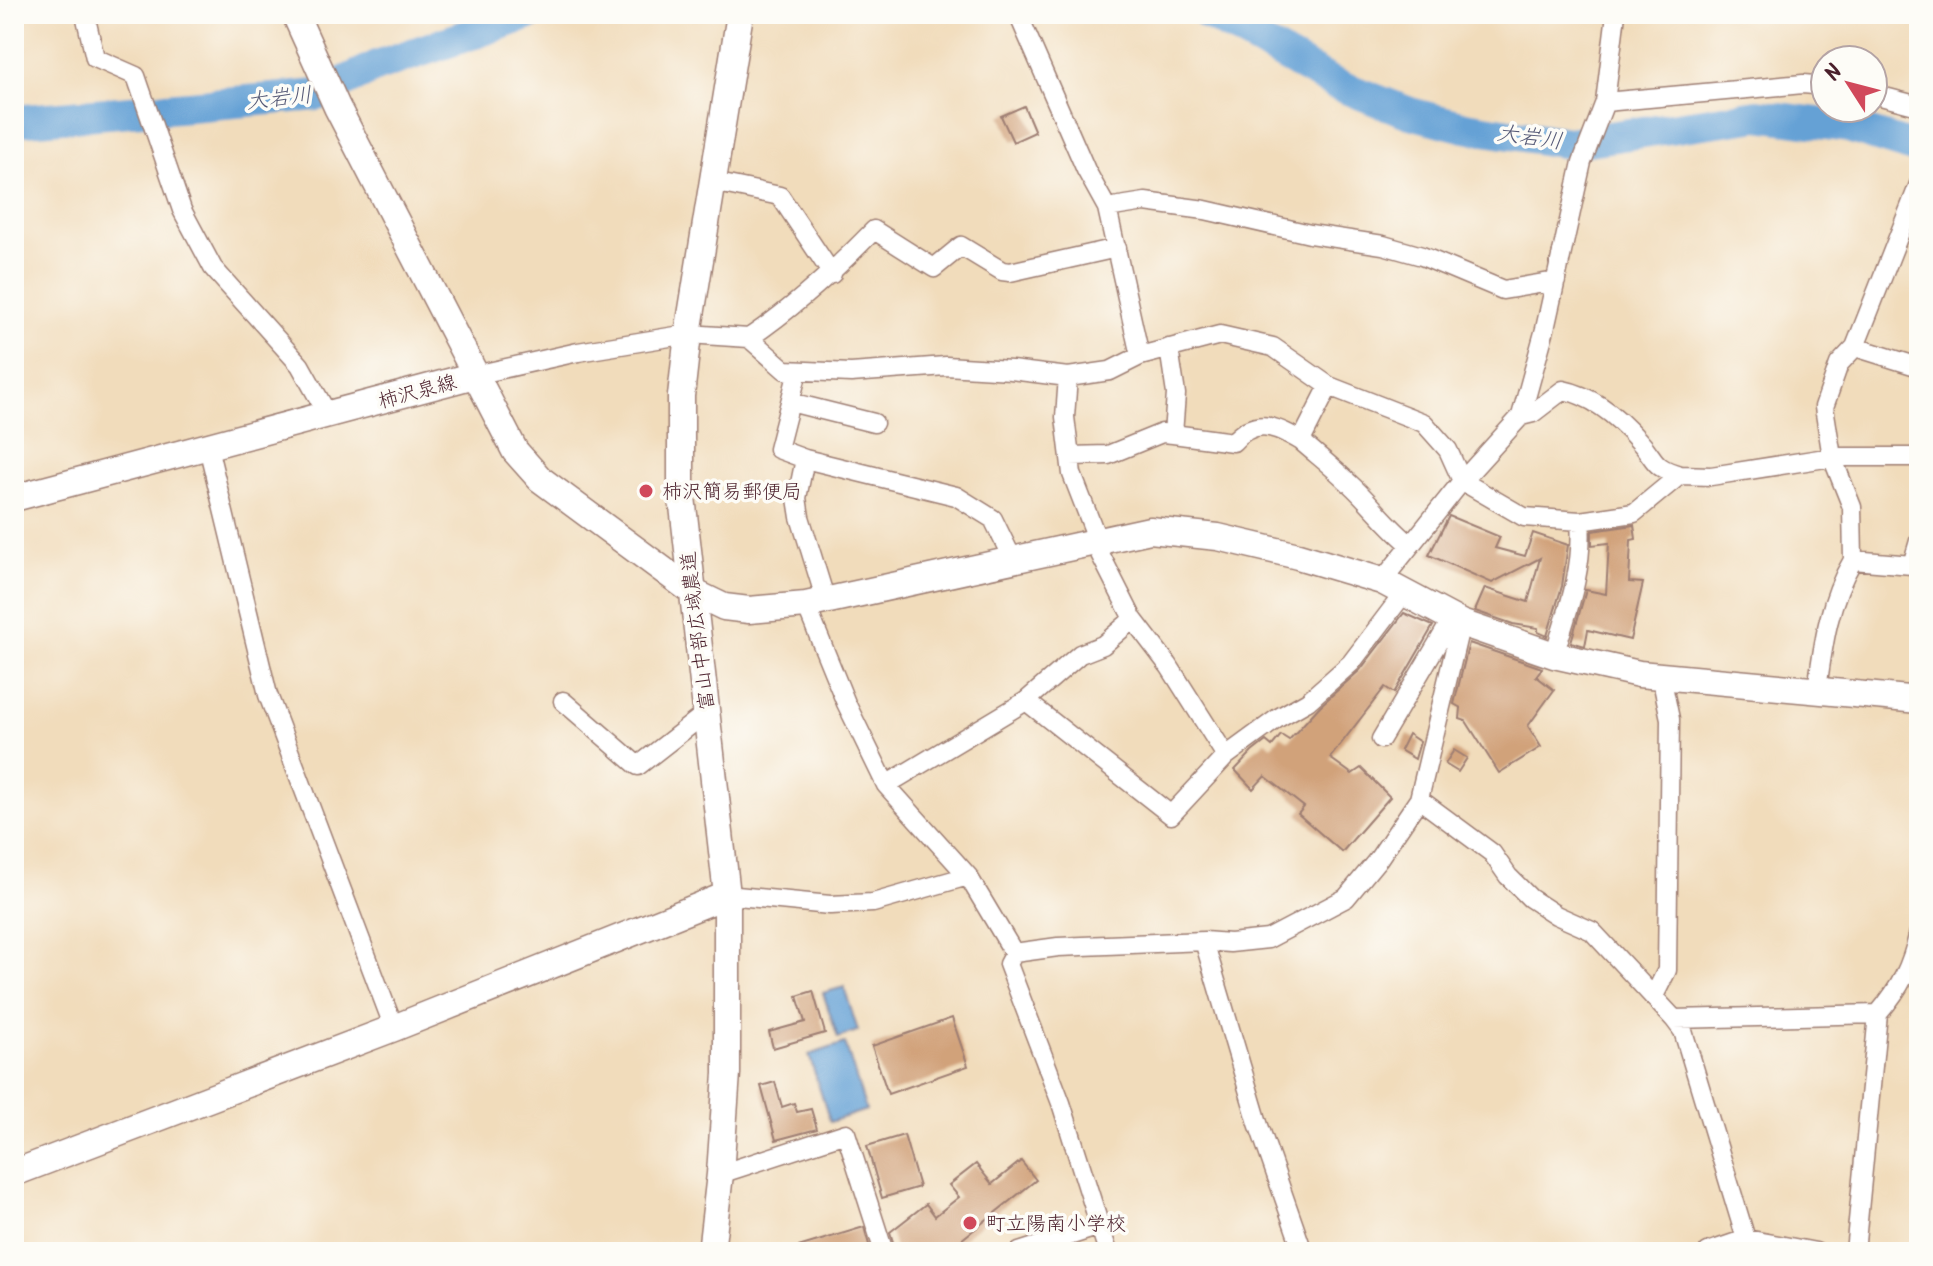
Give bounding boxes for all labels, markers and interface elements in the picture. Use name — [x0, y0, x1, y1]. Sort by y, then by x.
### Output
north arrow — [1809, 44, 1889, 124]
text: N — [1817, 58, 1853, 90]
water label: 大岩川 — [245, 79, 314, 120]
water label: 大岩川 — [1495, 117, 1565, 160]
street label: 柿沢泉線 — [375, 367, 460, 419]
place label: 柿沢簡易郵便局 — [662, 477, 802, 509]
marker: 柿沢簡易郵便局 — [637, 482, 655, 500]
street label: 富山中部広域農道 — [673, 549, 725, 712]
place label: 町立陽南小学校 — [986, 1209, 1126, 1241]
marker: 町立陽南小学校 — [961, 1214, 979, 1232]

